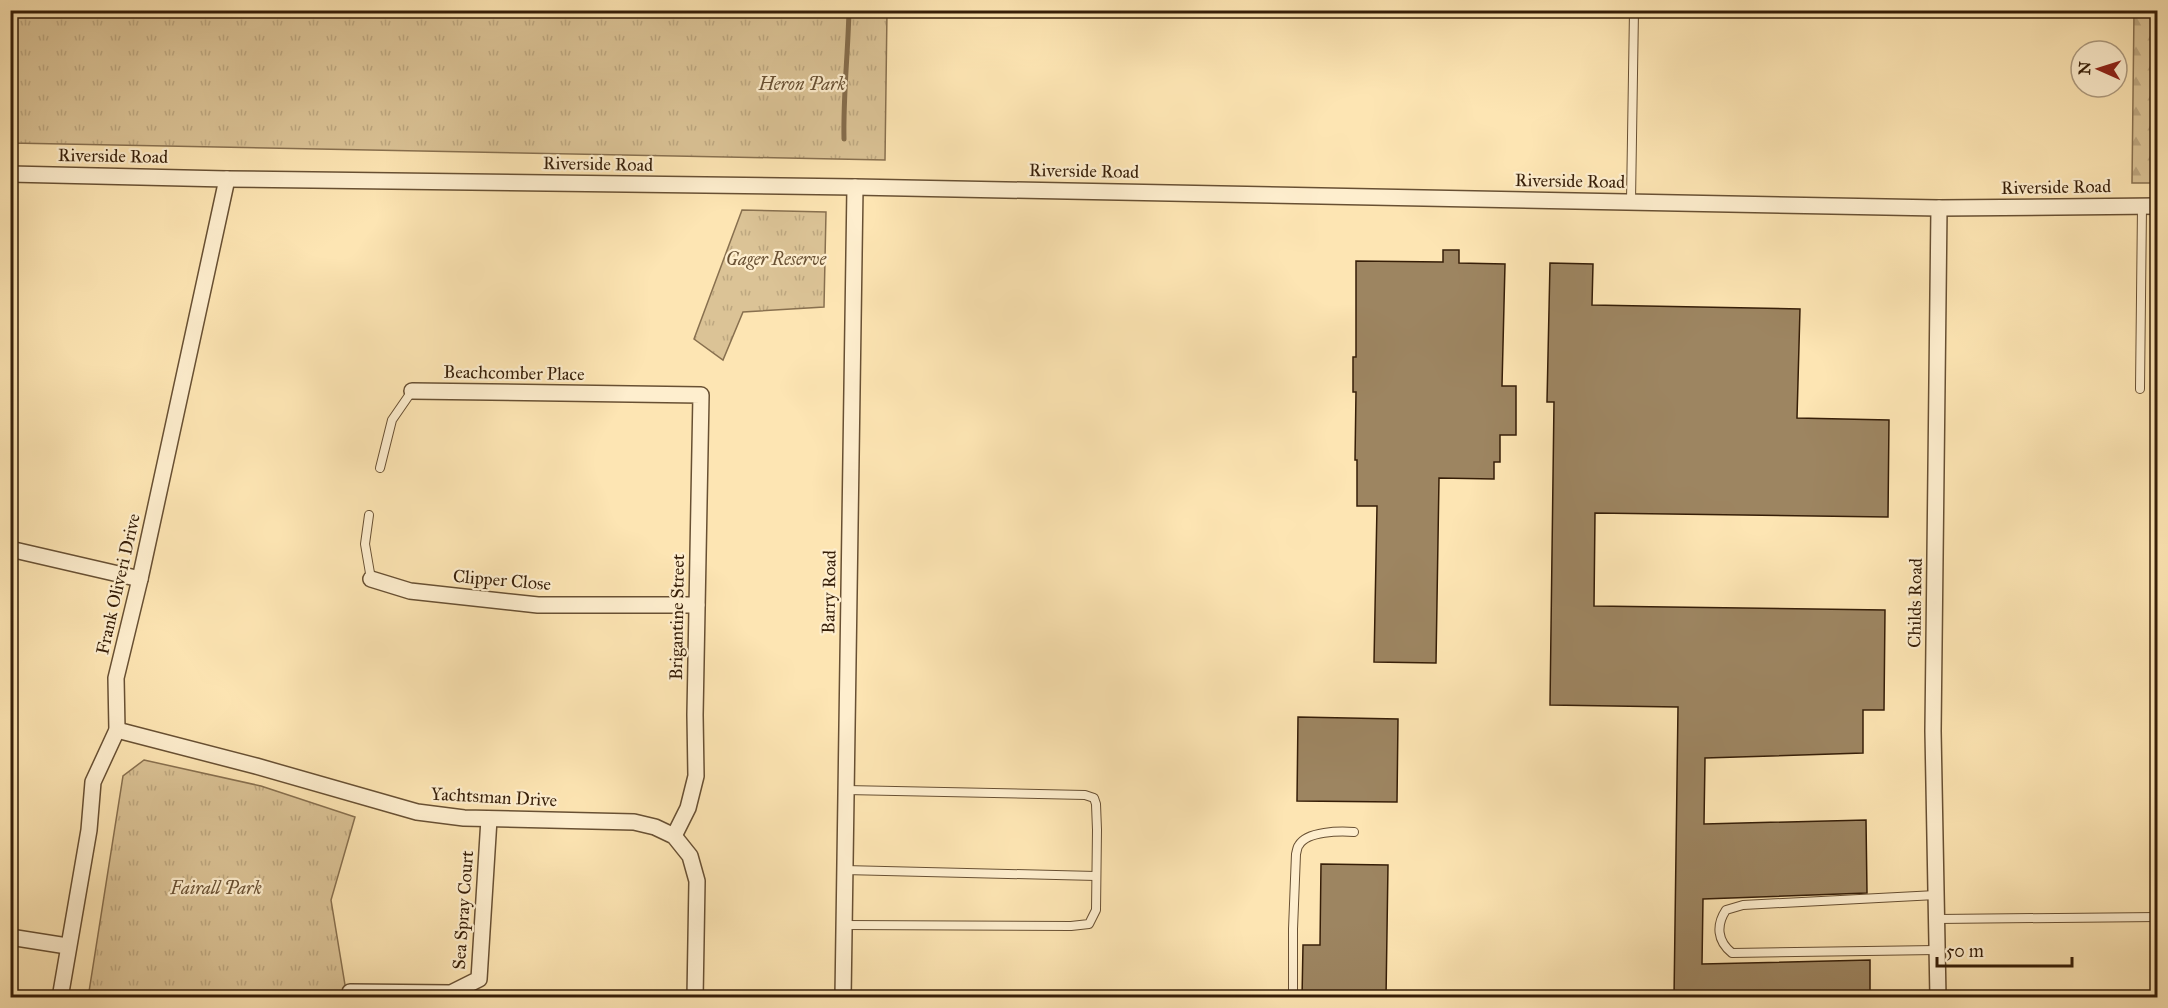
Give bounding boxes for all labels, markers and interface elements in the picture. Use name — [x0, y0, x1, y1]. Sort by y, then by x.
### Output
north arrow — [2069, 39, 2129, 99]
text: N — [2075, 61, 2094, 76]
park label: Heron Park — [757, 73, 846, 95]
street label: Riverside Road — [58, 144, 168, 168]
street label: Riverside Road — [543, 152, 653, 176]
street label: Riverside Road — [1029, 159, 1139, 183]
street label: Riverside Road — [1515, 169, 1625, 193]
street label: Riverside Road — [2001, 175, 2111, 199]
park label: Gager Reserve — [726, 248, 827, 270]
street label: Beachcomber Place — [443, 361, 585, 385]
street label: Frank Oliveri Drive — [91, 511, 145, 657]
street label: Barry Road — [817, 550, 841, 634]
street label: Brigantine Street — [665, 553, 690, 680]
street label: Childs Road — [1903, 558, 1927, 648]
street label: Clipper Close — [452, 565, 552, 595]
street label: Yachtsman Drive — [430, 783, 558, 811]
street label: Sea Spray Court — [448, 849, 478, 970]
park label: Fairall Park — [169, 877, 262, 899]
scale bar — [1937, 930, 2072, 968]
text: 50 m — [1946, 940, 1984, 962]

